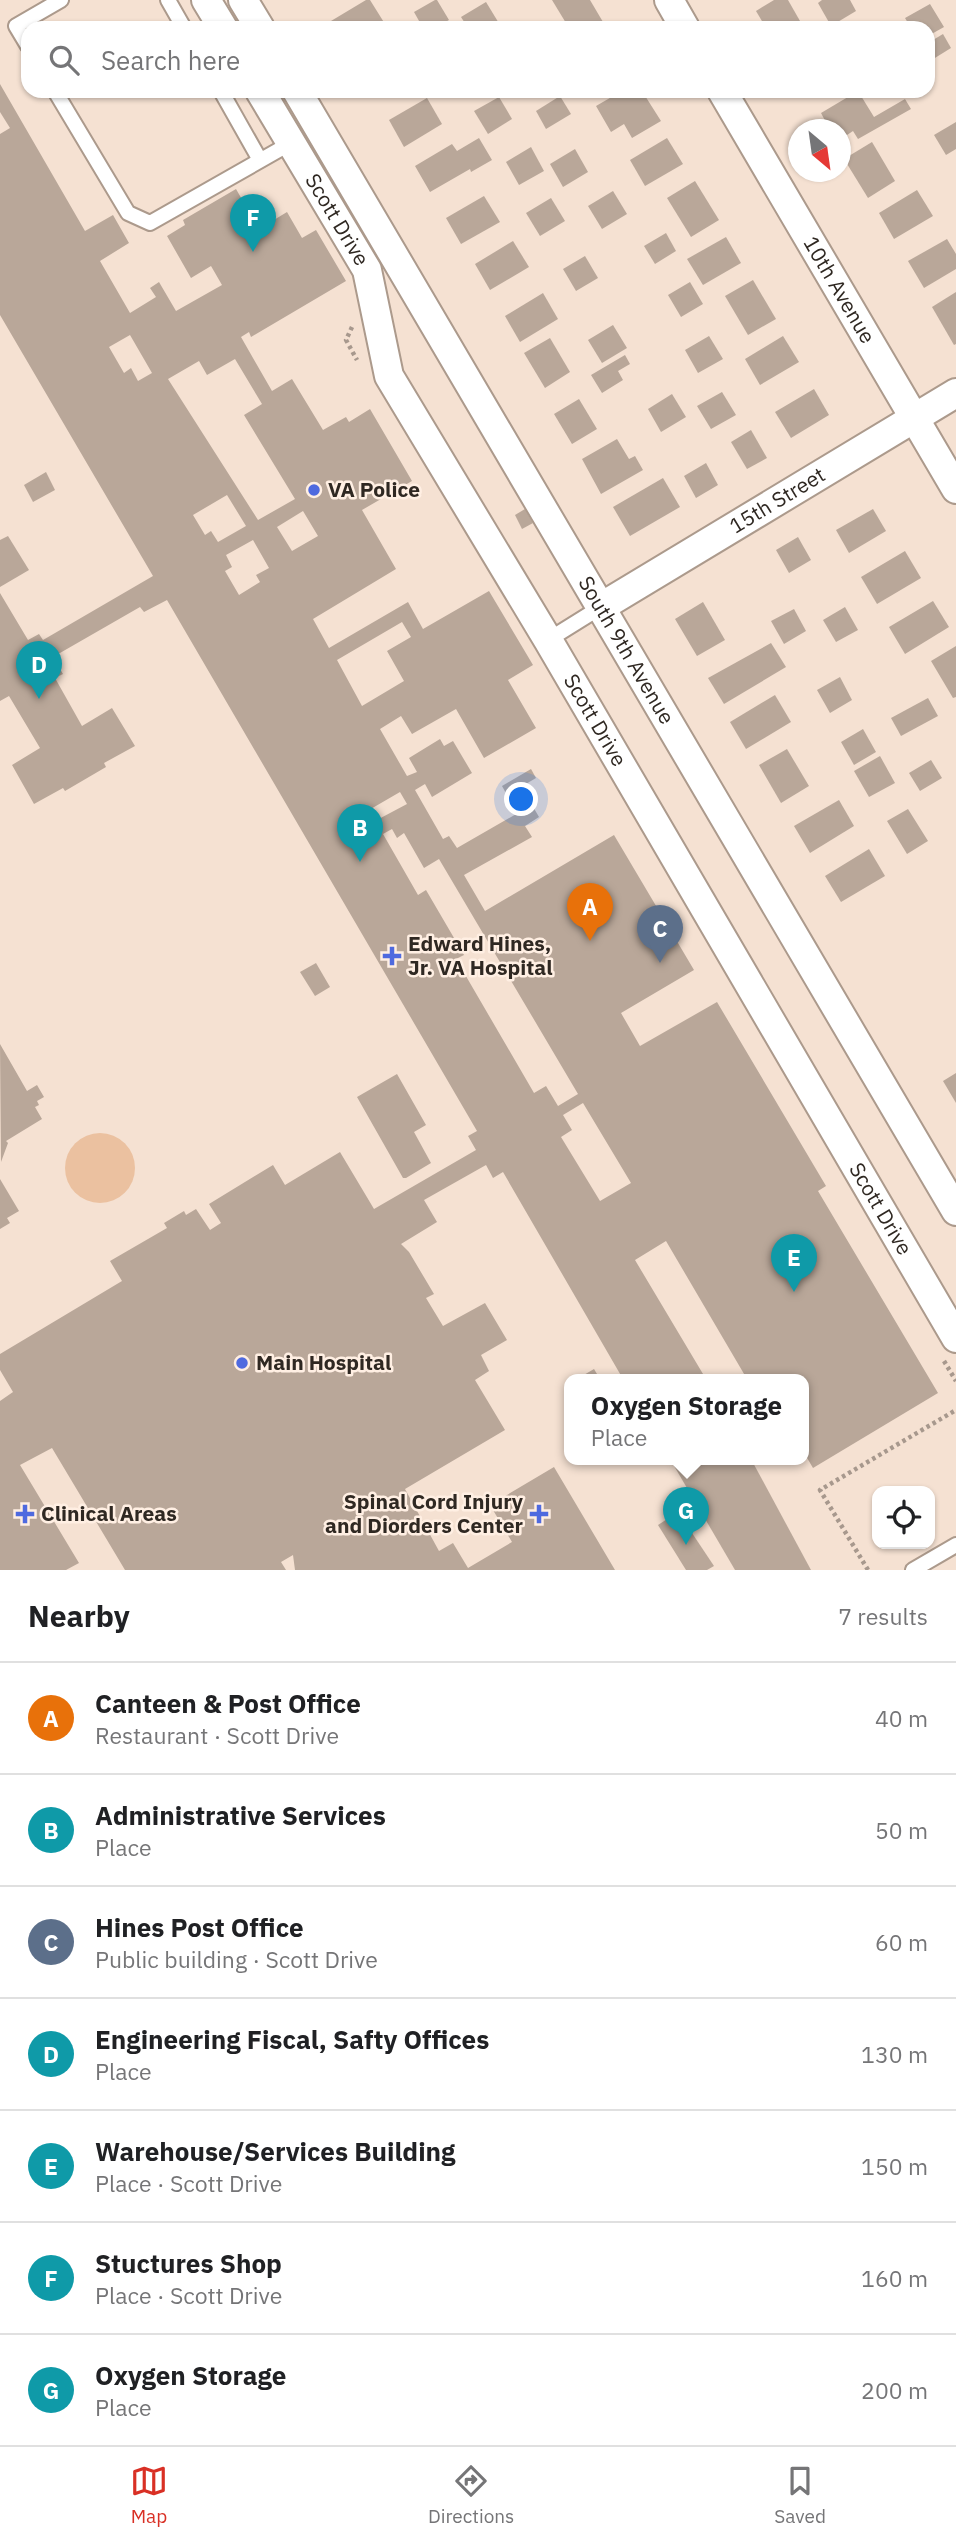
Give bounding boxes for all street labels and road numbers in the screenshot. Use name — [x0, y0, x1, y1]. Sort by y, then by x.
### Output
street label: Scott Drive — [299, 168, 376, 270]
street label: 10th Avenue — [798, 231, 882, 348]
street label: 15th Street — [724, 460, 830, 539]
street label: South 9th Avenue — [573, 571, 681, 729]
street label: Scott Drive — [558, 668, 634, 771]
street label: Scott Drive — [843, 1157, 919, 1260]

